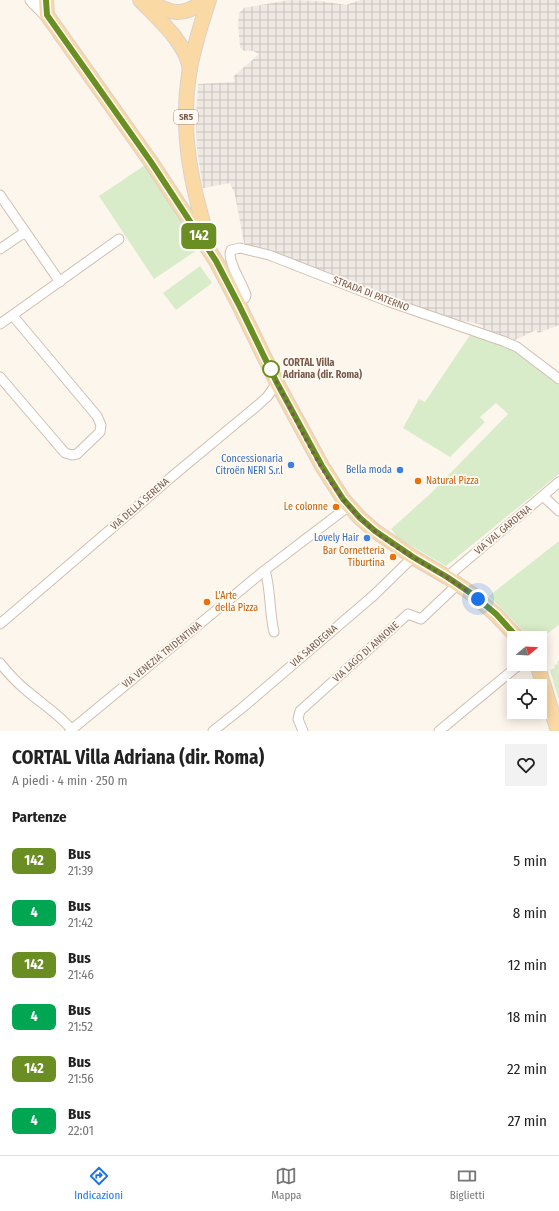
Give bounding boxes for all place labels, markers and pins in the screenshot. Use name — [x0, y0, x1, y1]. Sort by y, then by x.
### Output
place label: CORTAL Villa Adriana (dir. Roma) — [282, 357, 362, 381]
marker: CORTAL Villa Adriana (dir. Roma) — [262, 360, 280, 378]
place label: Concessionaria Citroën NERI S.r.l — [215, 453, 283, 477]
marker: Concessionaria Citroën NERI S.r.l — [286, 460, 296, 470]
place label: Bella moda — [346, 464, 392, 476]
marker: Bella moda — [395, 465, 405, 475]
place label: Natural Pizza — [426, 475, 479, 487]
marker: Natural Pizza — [413, 476, 423, 486]
place label: Le colonne — [284, 501, 328, 513]
marker: Le colonne — [331, 502, 341, 512]
place label: Lovely Hair — [314, 532, 360, 544]
marker: Lovely Hair — [362, 533, 372, 543]
place label: Bar Cornetteria Tiburtina — [323, 545, 385, 569]
marker: Bar Cornetteria Tiburtina — [388, 552, 398, 562]
place label: L'Arte della Pizza — [215, 590, 258, 614]
marker: L'Arte della Pizza — [202, 597, 212, 607]

